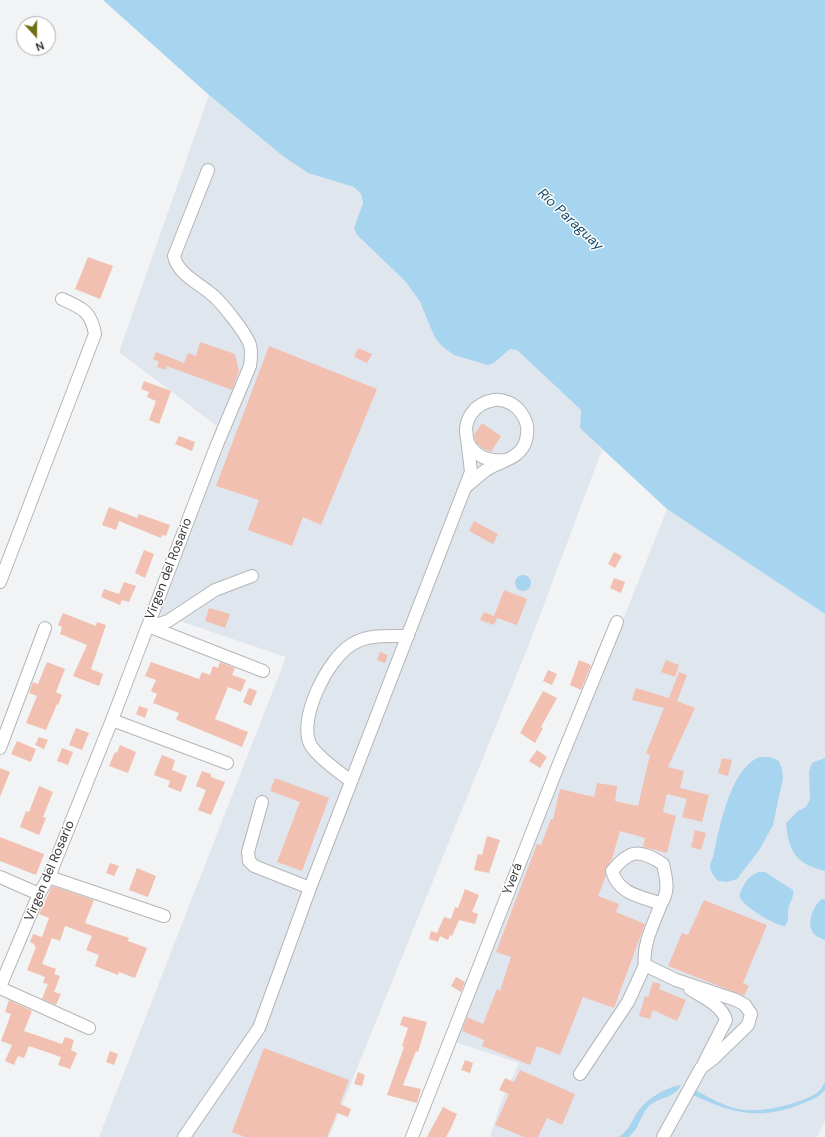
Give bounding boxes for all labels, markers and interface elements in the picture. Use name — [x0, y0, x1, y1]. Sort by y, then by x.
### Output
north arrow — [16, 16, 56, 56]
text: N — [34, 38, 46, 54]
water label: Río Paraguay — [534, 185, 606, 255]
street label: Virgen del Rosario — [142, 516, 196, 622]
street label: Virgen del Rosario — [22, 818, 78, 924]
street label: Yverá — [500, 861, 526, 897]

